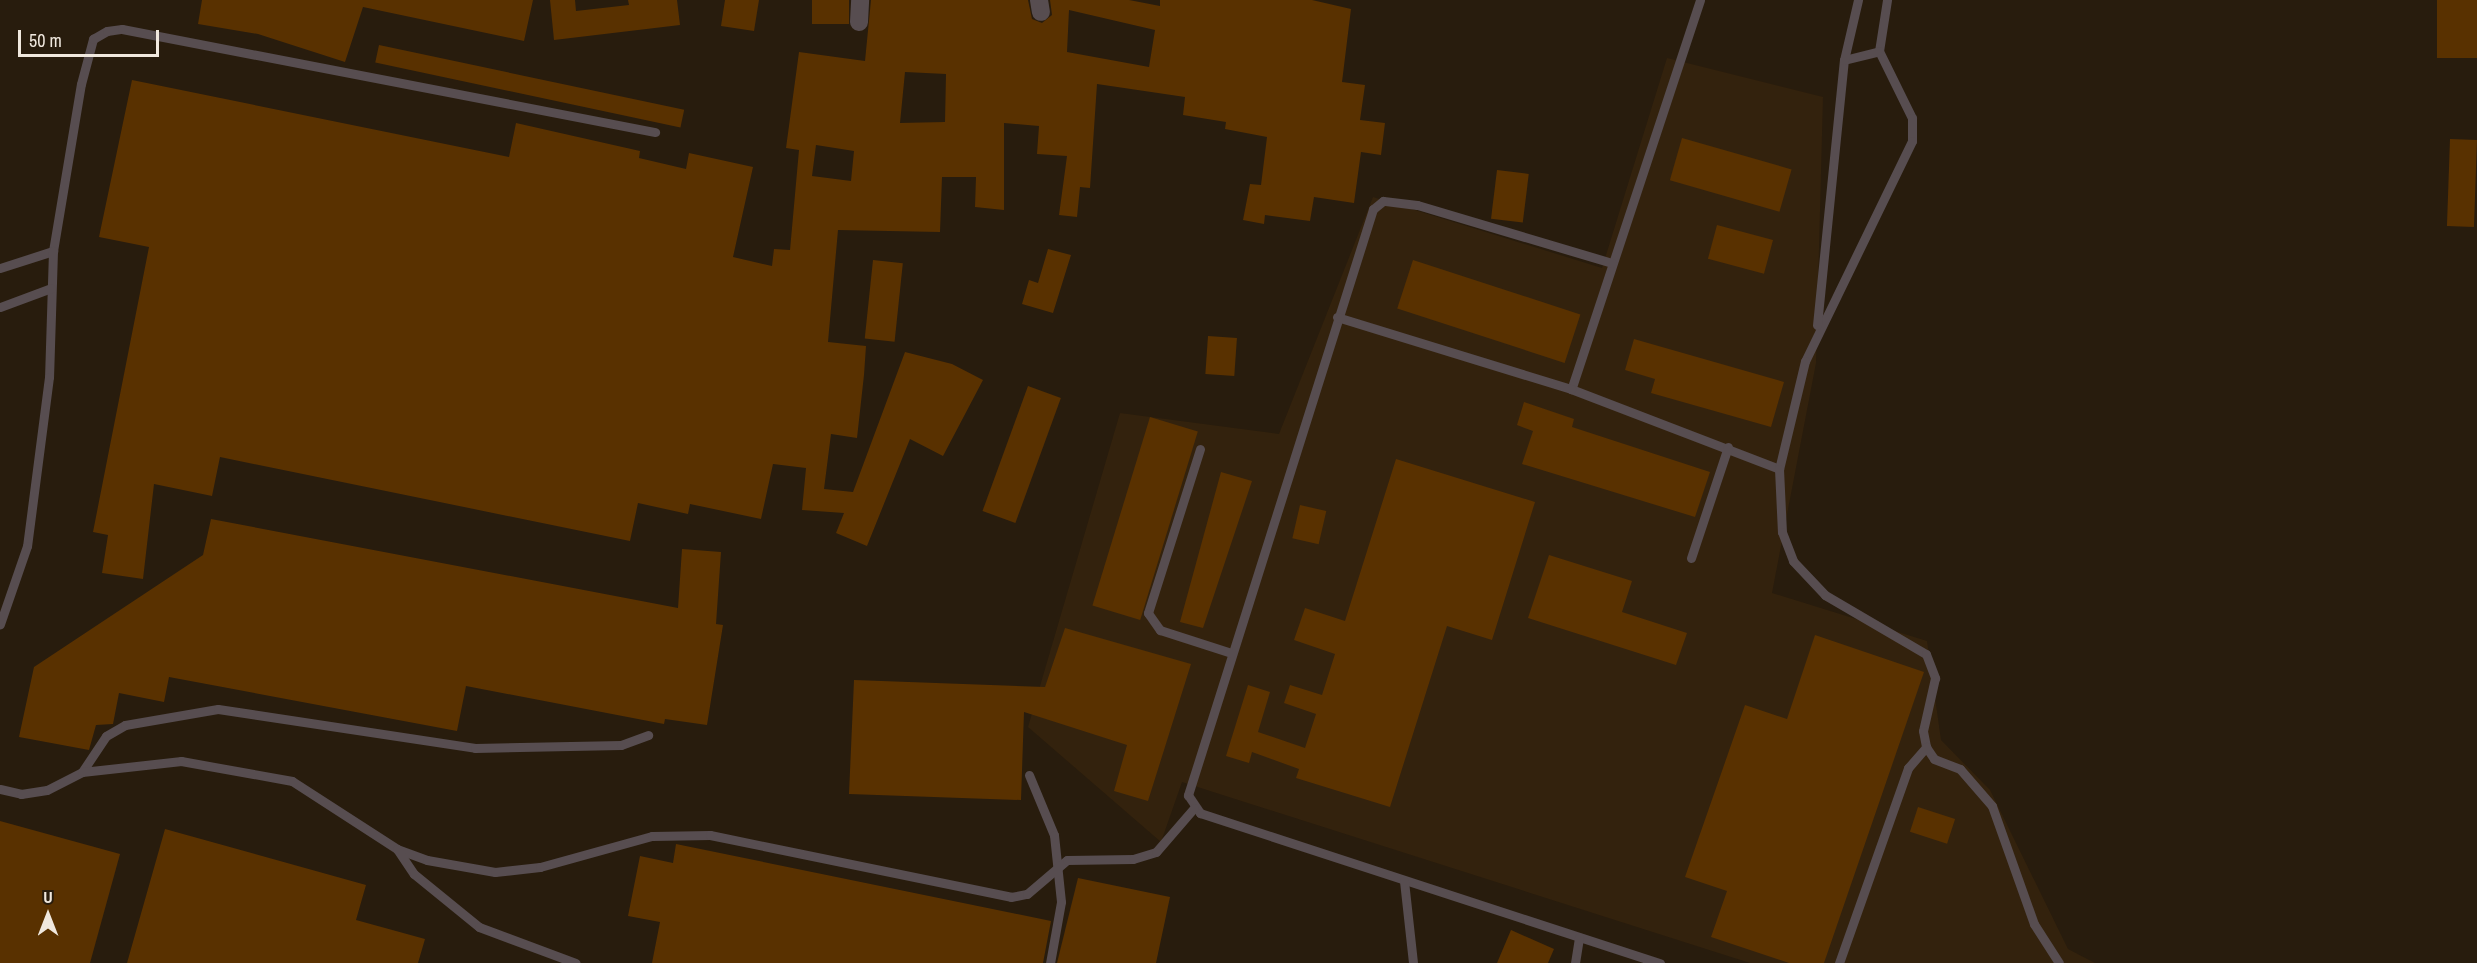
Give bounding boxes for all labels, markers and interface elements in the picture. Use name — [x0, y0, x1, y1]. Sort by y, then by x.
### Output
scale bar — [21, 18, 162, 56]
text: 50 m — [29, 28, 62, 53]
north arrow — [18, 885, 78, 945]
text: U — [43, 886, 53, 908]

